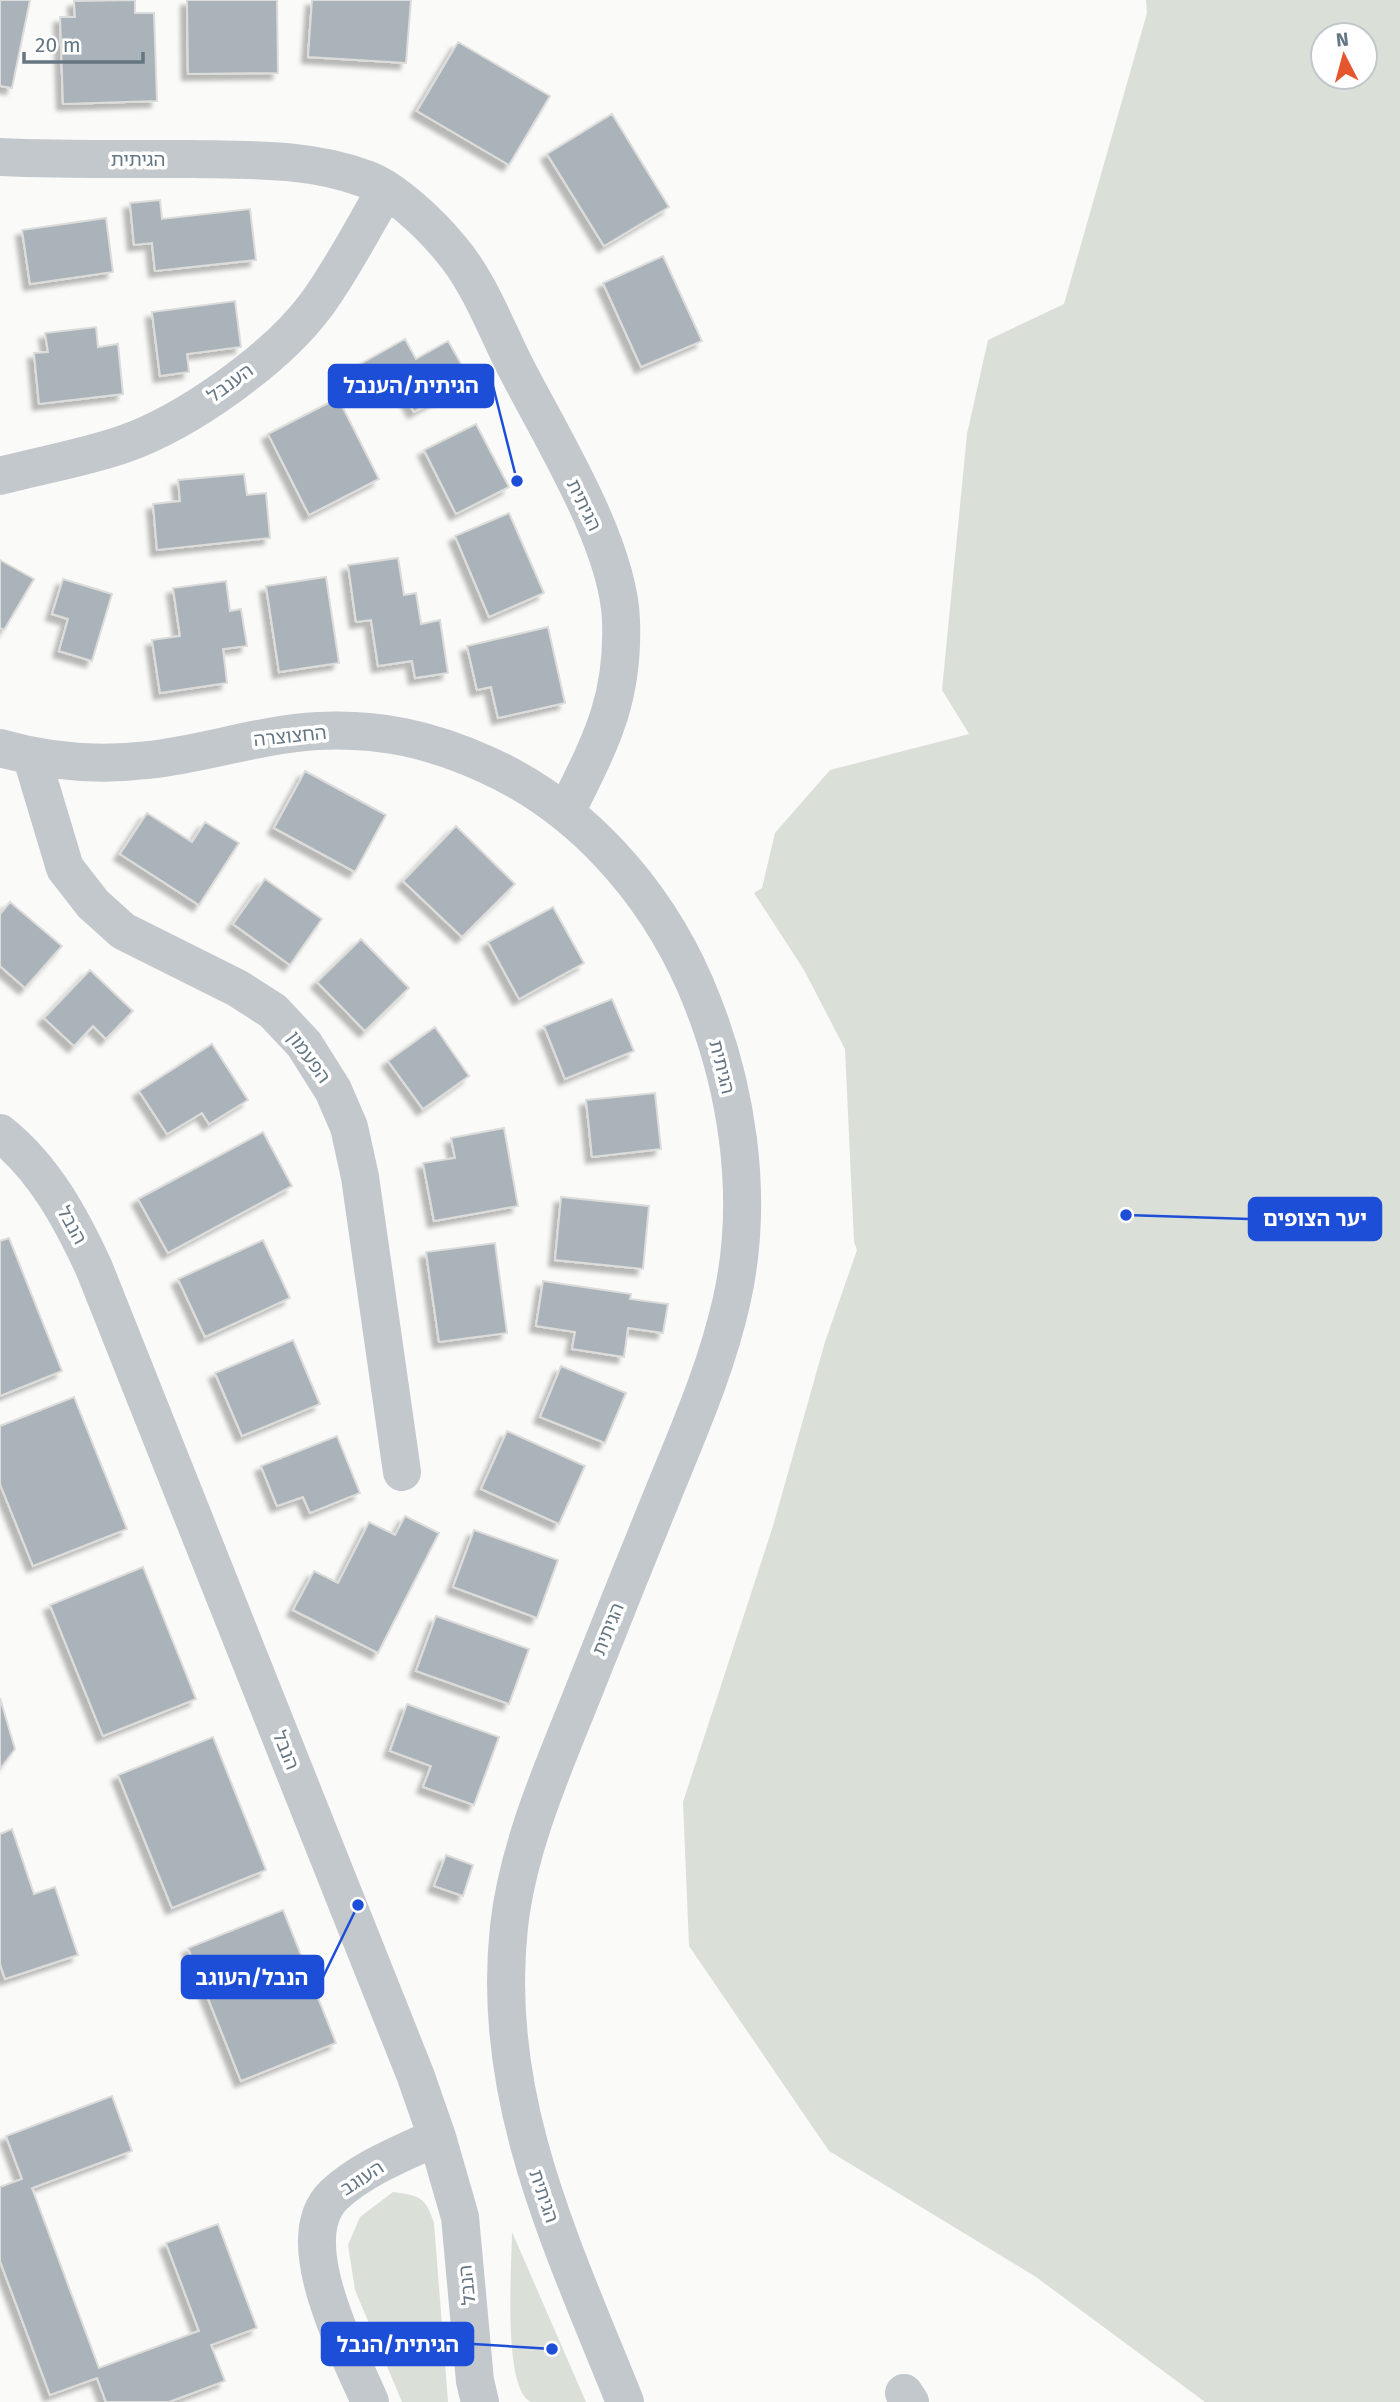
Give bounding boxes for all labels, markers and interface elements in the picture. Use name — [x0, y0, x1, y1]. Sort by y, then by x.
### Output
scale bar — [24, 21, 144, 65]
north arrow — [1309, 21, 1379, 91]
text: N — [1335, 27, 1350, 52]
text: 20 m — [35, 32, 81, 58]
street label: הגיתית — [111, 148, 165, 171]
street label: הענבל — [203, 359, 257, 407]
callout: הגיתית/הענבל — [329, 365, 493, 407]
text: הגיתית/הענבל — [343, 373, 479, 399]
street label: הגיתית — [562, 475, 606, 535]
street label: החצוצרה — [252, 721, 328, 751]
street label: הפעמון — [282, 1026, 336, 1088]
street label: הגיתית — [704, 1038, 740, 1096]
callout: יער הצופים — [1249, 1198, 1381, 1240]
street label: הנבל — [52, 1202, 92, 1248]
text: יער הצופים — [1263, 1206, 1367, 1232]
street label: הגיתית — [587, 1599, 629, 1659]
street label: הנבל — [268, 1727, 304, 1773]
callout: הנבל/העוגב — [182, 1956, 323, 1998]
text: הנבל/העוגב — [196, 1965, 308, 1991]
street label: העוגב — [336, 2156, 388, 2200]
street label: הגיתית — [524, 2166, 564, 2226]
street label: הנבל — [453, 2264, 481, 2306]
callout: הגיתית/הנבל — [322, 2323, 473, 2365]
text: הגיתית/הנבל — [337, 2332, 459, 2358]

